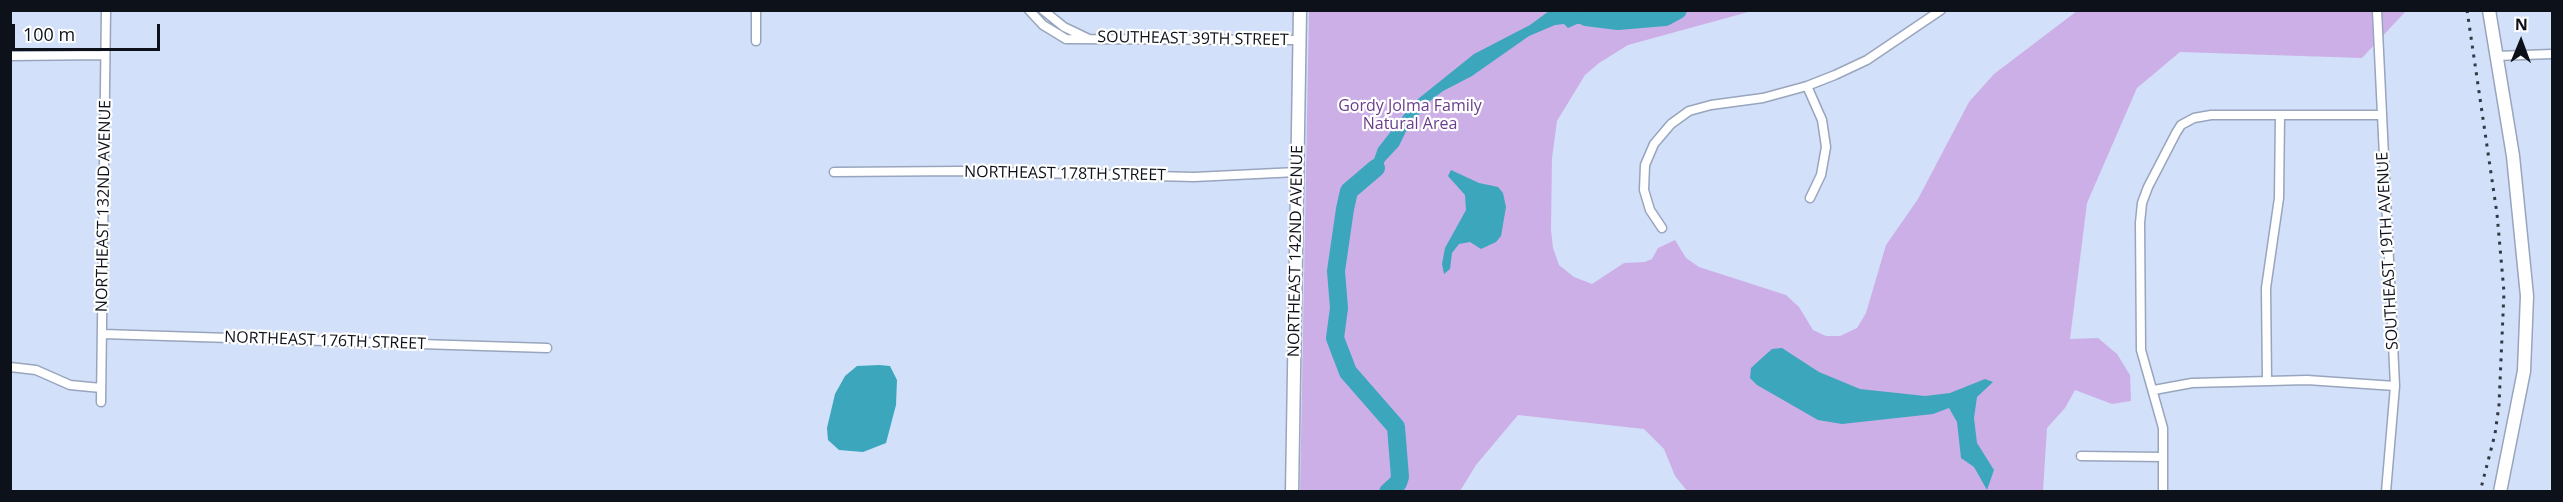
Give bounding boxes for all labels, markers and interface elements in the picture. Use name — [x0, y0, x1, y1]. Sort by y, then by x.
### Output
scale bar — [15, 12, 164, 50]
north arrow — [2491, 12, 2551, 72]
text: N — [2515, 13, 2528, 35]
text: 100 m — [23, 22, 75, 46]
street label: SOUTHEAST 39TH STREET — [1097, 28, 1289, 50]
park label: Gordy Jolma Family Natural Area — [1338, 96, 1482, 134]
street label: NORTHEAST 132ND AVENUE — [93, 100, 115, 312]
street label: NORTHEAST 142ND AVENUE — [1285, 145, 1307, 357]
street label: SOUTHEAST 19TH AVENUE — [2373, 151, 2403, 351]
street label: NORTHEAST 178TH STREET — [964, 163, 1166, 185]
street label: NORTHEAST 176TH STREET — [224, 328, 426, 354]

